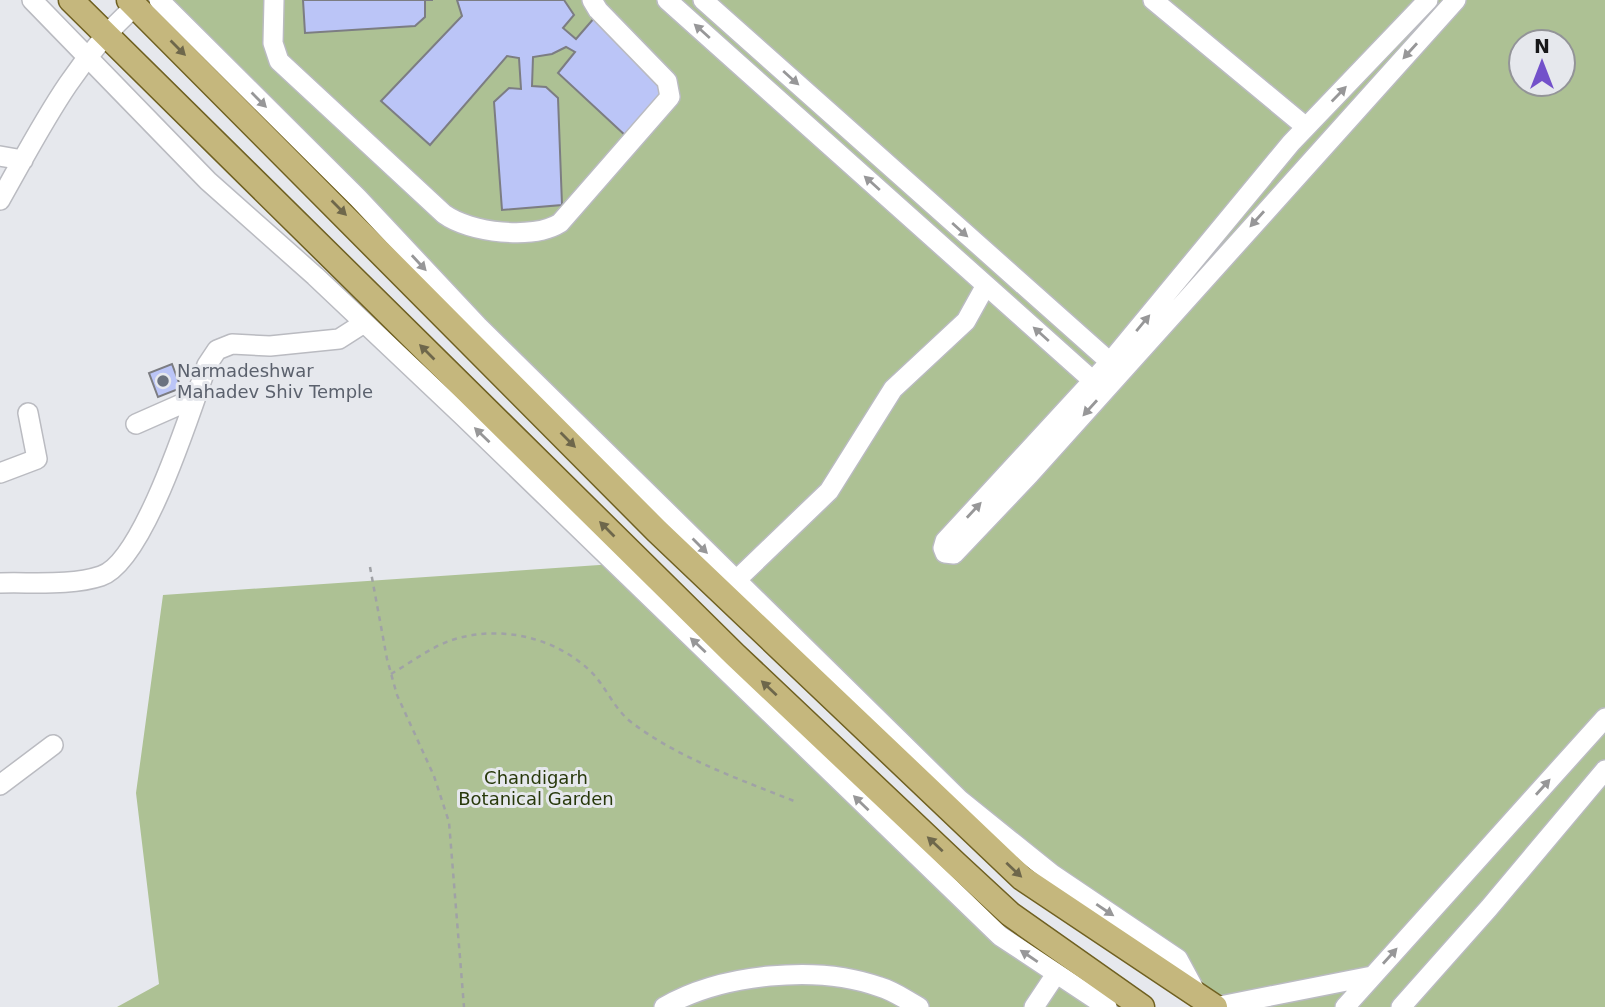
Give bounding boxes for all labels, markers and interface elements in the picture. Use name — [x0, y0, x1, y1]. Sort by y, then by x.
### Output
one-way arrow — [693, 23, 711, 39]
north arrow — [1507, 28, 1577, 98]
text: N — [1534, 35, 1550, 57]
one-way arrow — [169, 39, 185, 56]
one-way arrow — [1402, 42, 1418, 60]
one-way arrow — [782, 70, 799, 85]
one-way arrow — [1330, 86, 1347, 103]
one-way arrow — [251, 92, 268, 109]
one-way arrow — [863, 175, 880, 191]
one-way arrow — [330, 200, 347, 216]
one-way arrow — [1250, 210, 1266, 227]
one-way arrow — [951, 221, 968, 237]
one-way arrow — [410, 254, 426, 271]
one-way arrow — [1135, 314, 1150, 332]
one-way arrow — [1032, 326, 1050, 342]
one-way arrow — [419, 343, 436, 360]
place label: Narmadeshwar Mahadev Shiv Temple — [177, 360, 373, 402]
marker: Narmadeshwar Mahadev Shiv Temple — [155, 373, 171, 389]
one-way arrow — [1083, 399, 1098, 416]
one-way arrow — [474, 428, 491, 444]
one-way arrow — [559, 431, 575, 448]
one-way arrow — [966, 502, 982, 519]
one-way arrow — [598, 520, 615, 537]
one-way arrow — [691, 537, 707, 554]
one-way arrow — [689, 637, 707, 653]
one-way arrow — [761, 679, 778, 696]
park label: Chandigarh Botanical Garden — [458, 767, 614, 809]
one-way arrow — [1534, 779, 1550, 796]
one-way arrow — [853, 795, 870, 812]
one-way arrow — [927, 836, 944, 852]
one-way arrow — [1005, 861, 1022, 877]
one-way arrow — [1096, 903, 1115, 916]
one-way arrow — [1382, 947, 1398, 965]
one-way arrow — [1020, 950, 1039, 963]

